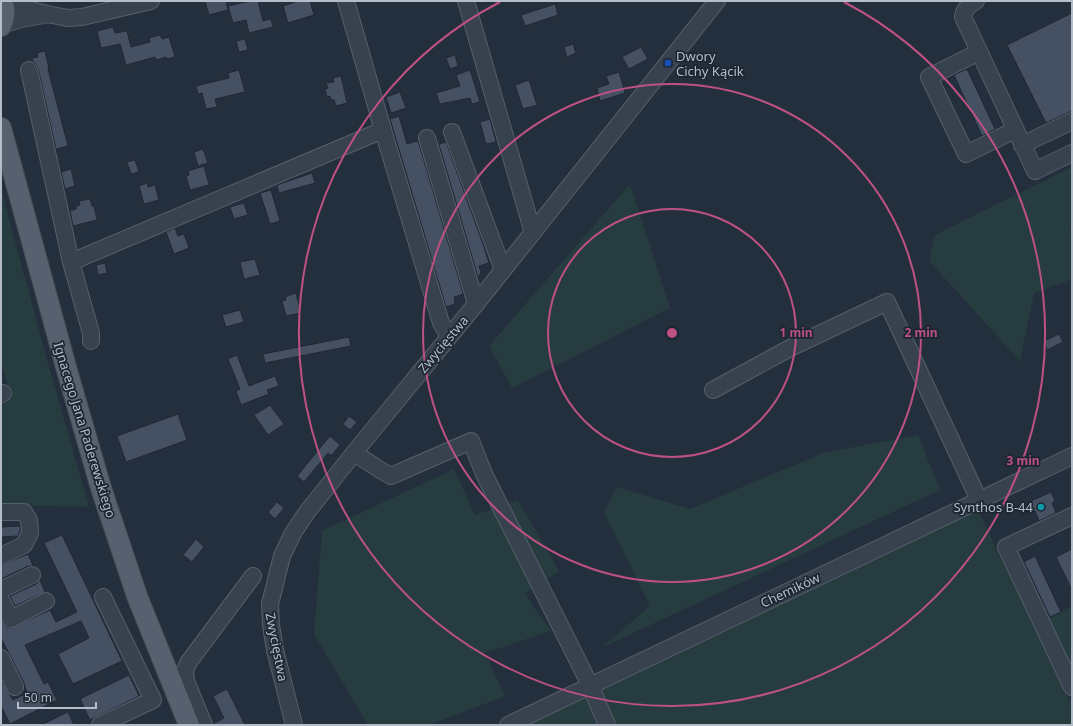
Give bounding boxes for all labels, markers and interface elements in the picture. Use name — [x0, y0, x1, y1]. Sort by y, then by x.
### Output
place label: Dwory Cichy Kącik — [676, 47, 744, 80]
marker: Dwory Cichy Kącik — [663, 58, 673, 68]
street label: Zwycięstwa — [414, 312, 472, 376]
text: 1 min — [779, 324, 813, 341]
text: 2 min — [904, 324, 938, 341]
centre of rings — [665, 326, 679, 340]
street label: Ignacego Jana Paderewskiego — [50, 340, 120, 520]
text: 3 min — [1006, 452, 1040, 469]
place label: Synthos B-44 — [953, 498, 1034, 516]
marker: Synthos B-44 — [1036, 502, 1046, 512]
street label: Chemików — [757, 568, 823, 612]
street label: Zwycięstwa — [262, 611, 292, 683]
scale bar — [18, 684, 96, 710]
text: 50 m — [24, 689, 52, 706]

